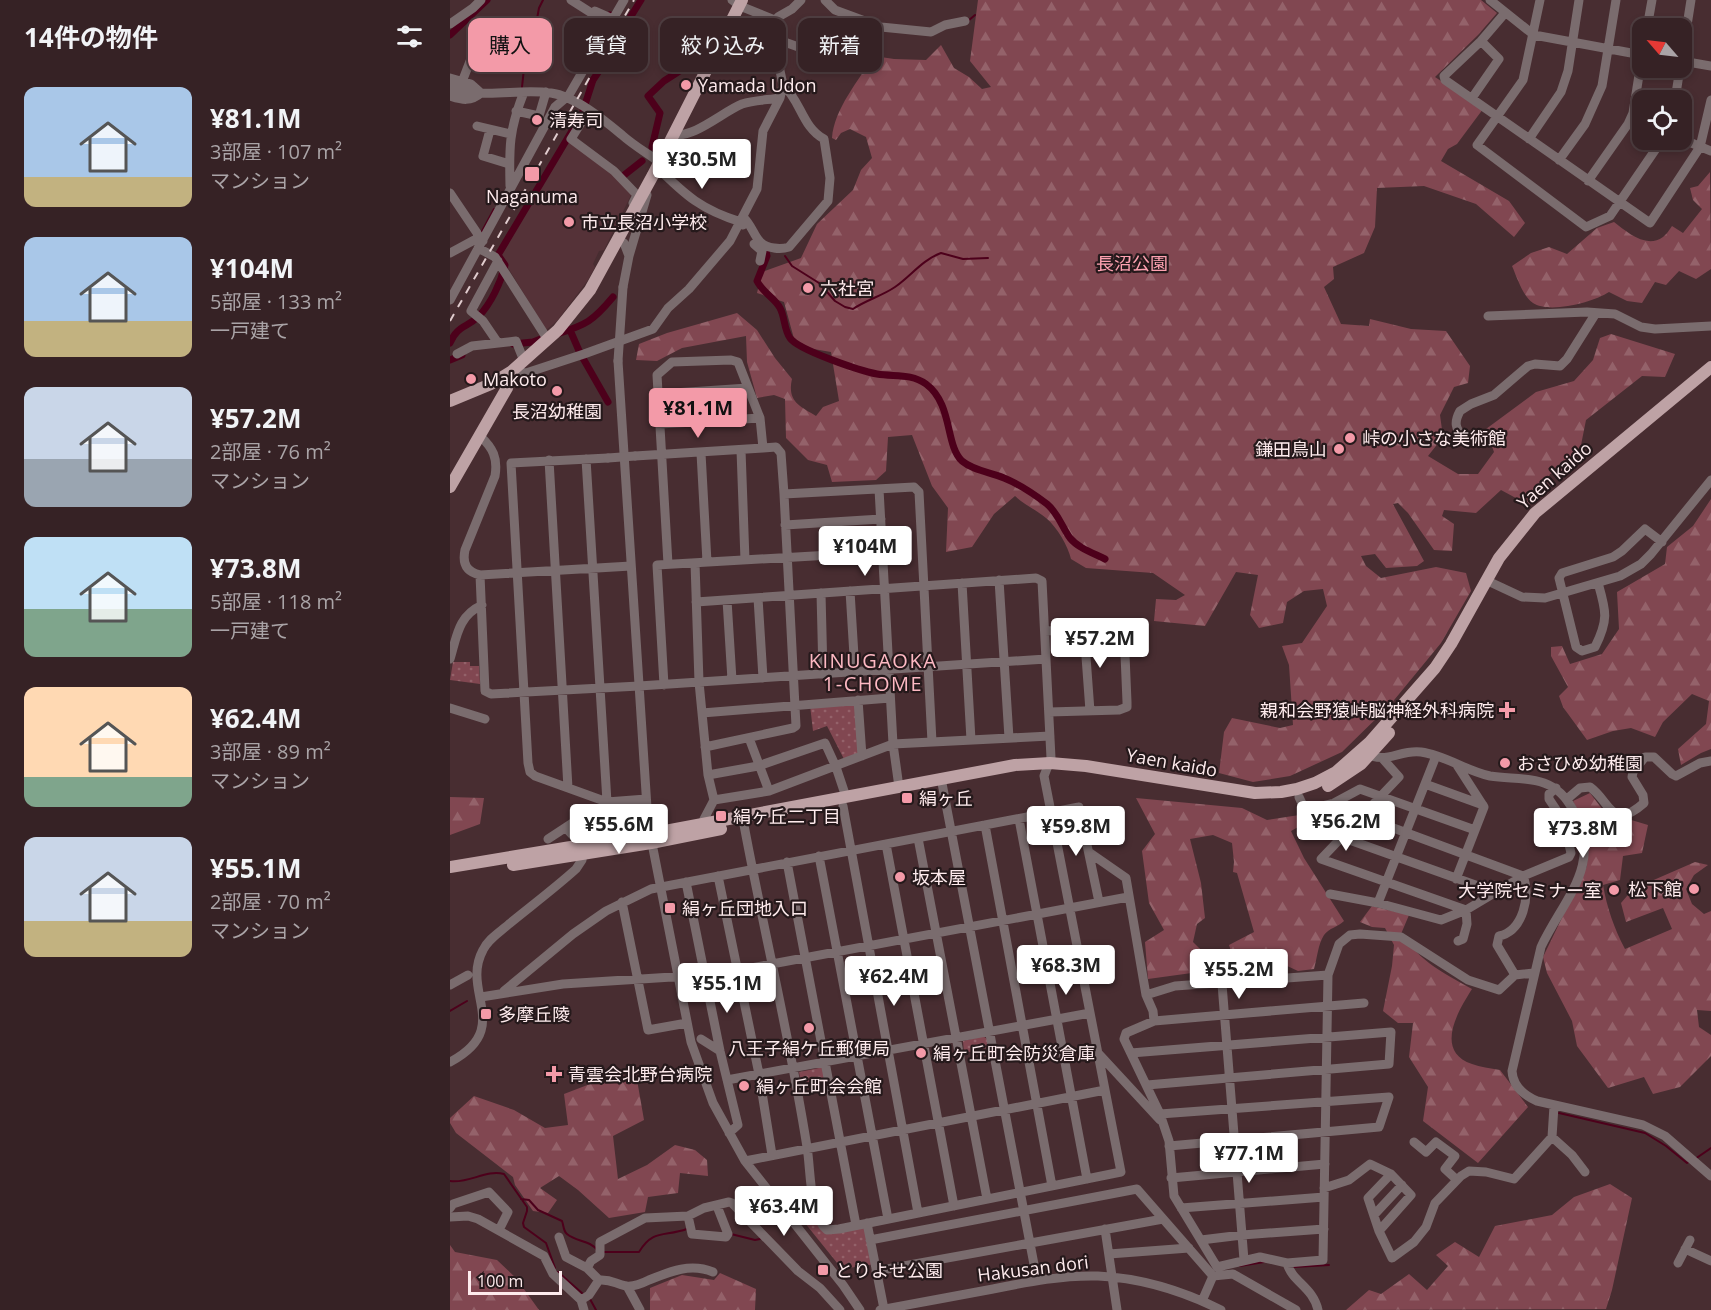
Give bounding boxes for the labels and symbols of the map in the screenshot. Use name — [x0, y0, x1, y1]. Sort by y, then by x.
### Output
north arrow — [1632, 18, 1692, 78]
place label: Yamada Udon — [698, 73, 816, 97]
marker: Yamada Udon — [679, 78, 693, 92]
place label: 清寿司 — [549, 108, 603, 132]
marker: 清寿司 — [530, 113, 544, 127]
pin: ¥30.5M — [653, 139, 751, 190]
marker: Naganuma — [523, 165, 541, 183]
place label: Naganuma — [486, 184, 578, 208]
place label: 市立長沼小学校 — [581, 210, 707, 234]
marker: 市立長沼小学校 — [562, 215, 576, 229]
park label: 長沼公園 — [1096, 251, 1168, 275]
place label: 六社宮 — [820, 276, 874, 300]
marker: 六社宮 — [801, 281, 815, 295]
place label: Makoto — [483, 367, 547, 391]
marker: Makoto — [464, 372, 478, 386]
marker: 長沼幼稚園 — [550, 384, 564, 398]
pin: ¥81.1M — [649, 388, 747, 439]
place label: 長沼幼稚園 — [512, 399, 602, 423]
place label: 峠の小さな美術館 — [1362, 426, 1506, 450]
marker: 峠の小さな美術館 — [1343, 431, 1357, 445]
street label: Yaen kaido — [1512, 436, 1596, 514]
place label: 鎌田鳥山 — [1255, 437, 1327, 461]
marker: 鎌田鳥山 — [1332, 442, 1346, 456]
pin: ¥104M — [823, 526, 907, 577]
pin: ¥57.2M — [1051, 618, 1149, 669]
district label: KINUGAOKA 1-CHOME — [809, 647, 937, 697]
place label: 親和会野猿峠脳神経外科病院 — [1260, 698, 1494, 722]
marker: 親和会野猿峠脳神経外科病院 — [1498, 701, 1516, 719]
street label: Yaen kaido — [1125, 742, 1219, 782]
place label: おさひめ幼稚園 — [1517, 751, 1643, 775]
marker: おさひめ幼稚園 — [1498, 756, 1512, 770]
place label: 絹ヶ丘 — [919, 786, 973, 810]
marker: 絹ヶ丘 — [900, 791, 914, 805]
pin: ¥56.2M — [1297, 801, 1395, 852]
pin: ¥55.6M — [570, 804, 668, 855]
place label: 絹ヶ丘二丁目 — [733, 804, 841, 828]
pin: ¥59.8M — [1027, 806, 1125, 857]
pin: ¥73.8M — [1534, 808, 1632, 859]
marker: 絹ヶ丘二丁目 — [714, 809, 728, 823]
place label: 坂本屋 — [912, 865, 966, 889]
marker: 坂本屋 — [893, 870, 907, 884]
place label: 松下館 — [1628, 877, 1682, 901]
place label: 大学院セミナー室 — [1458, 878, 1602, 902]
marker: 松下館 — [1687, 882, 1701, 896]
marker: 大学院セミナー室 — [1607, 883, 1621, 897]
place label: 絹ヶ丘団地入口 — [682, 896, 808, 920]
marker: 絹ヶ丘団地入口 — [663, 901, 677, 915]
pin: ¥68.3M — [1017, 945, 1115, 996]
pin: ¥55.2M — [1190, 949, 1288, 1000]
pin: ¥62.4M — [845, 956, 943, 1007]
pin: ¥55.1M — [678, 963, 776, 1014]
place label: 多摩丘陵 — [498, 1002, 570, 1026]
marker: 多摩丘陵 — [479, 1007, 493, 1021]
marker: 八王子絹ケ丘郵便局 — [802, 1021, 816, 1035]
place label: 八王子絹ケ丘郵便局 — [728, 1036, 890, 1060]
place label: 絹ヶ丘町会防災倉庫 — [933, 1041, 1095, 1065]
marker: 絹ヶ丘町会防災倉庫 — [914, 1046, 928, 1060]
place label: 青雲会北野台病院 — [568, 1062, 712, 1086]
marker: 青雲会北野台病院 — [545, 1065, 563, 1083]
place label: 絹ヶ丘町会会館 — [756, 1074, 882, 1098]
marker: 絹ヶ丘町会会館 — [737, 1079, 751, 1093]
pin: ¥77.1M — [1200, 1133, 1298, 1184]
pin: ¥63.4M — [735, 1186, 833, 1237]
street label: Hakusan dori — [976, 1249, 1090, 1287]
place label: とりよせ公園 — [835, 1258, 943, 1282]
marker: とりよせ公園 — [816, 1263, 830, 1277]
scale bar — [468, 1268, 562, 1296]

